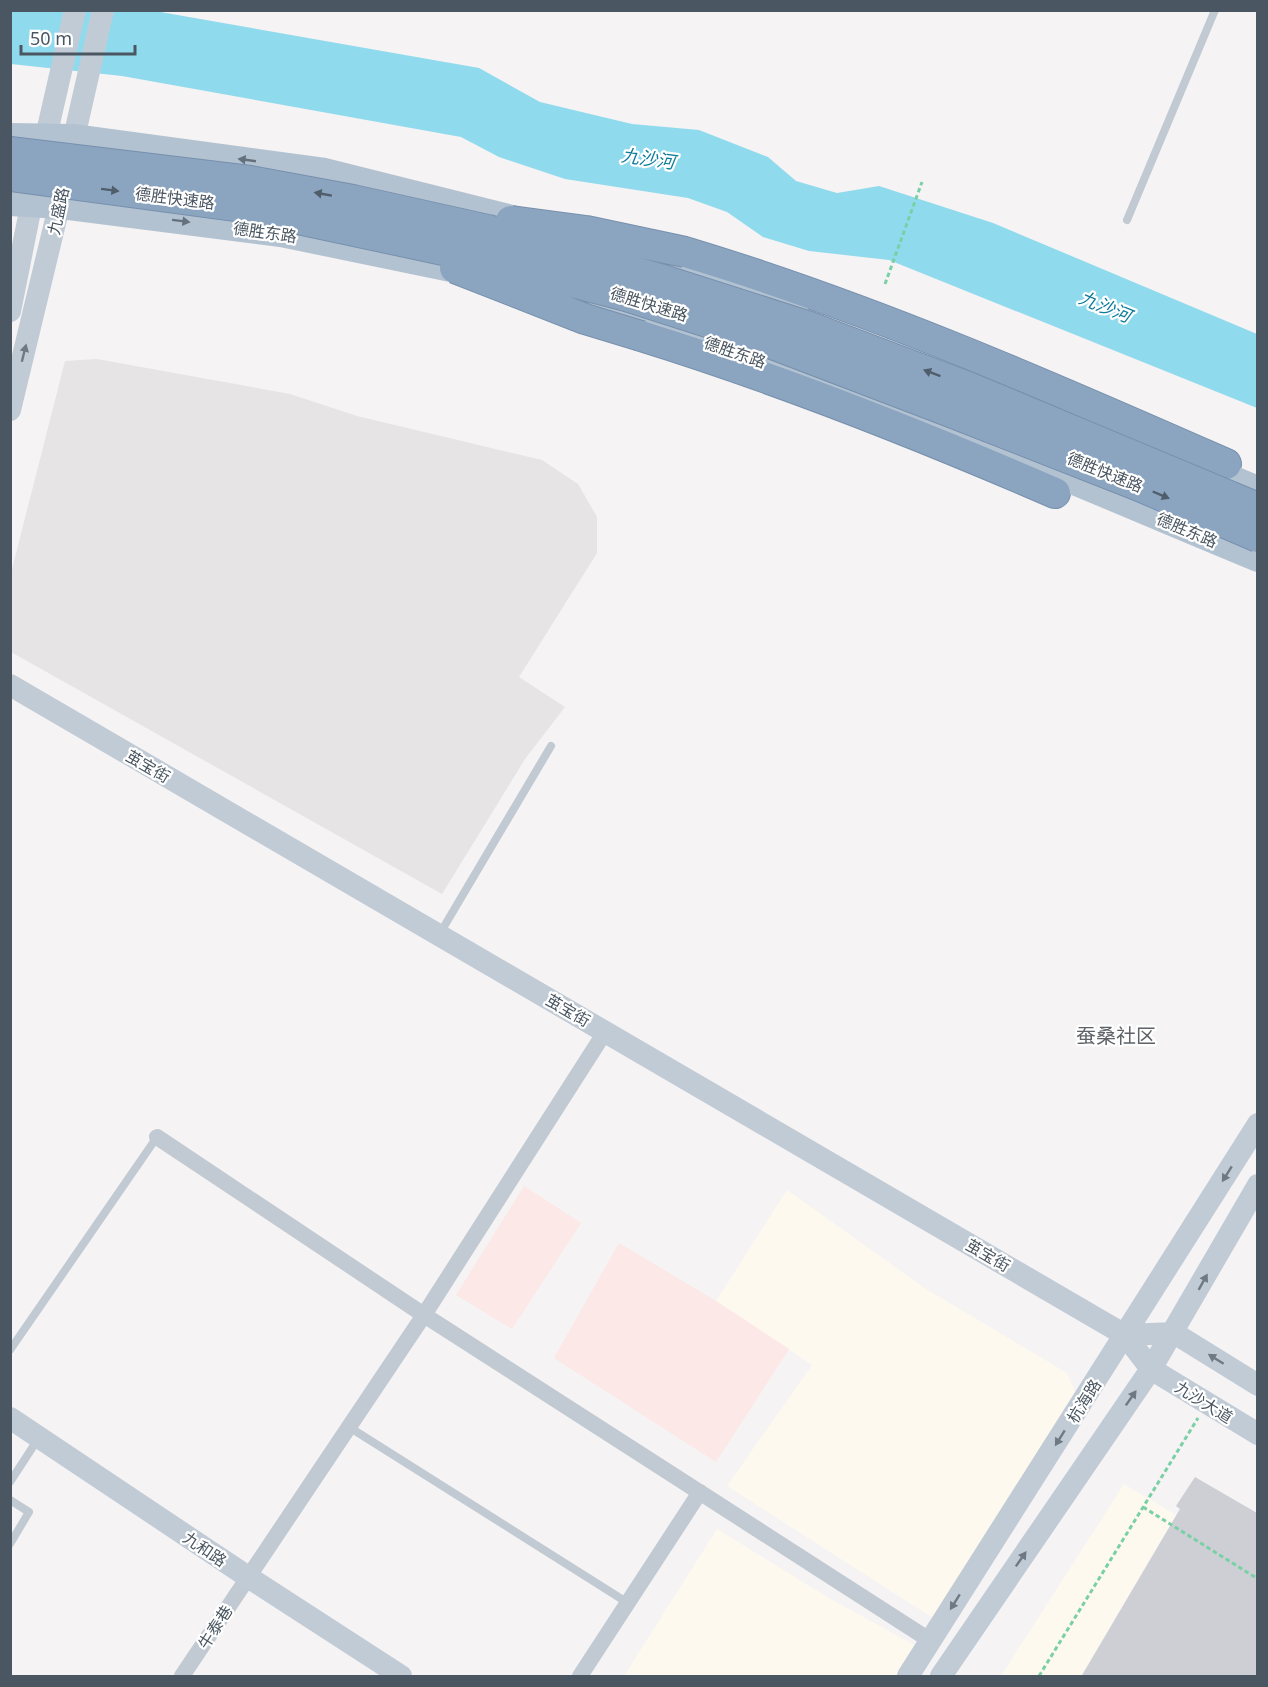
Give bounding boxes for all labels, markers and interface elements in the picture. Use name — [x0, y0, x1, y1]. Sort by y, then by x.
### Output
scale bar — [21, 18, 135, 56]
text: 50 m — [30, 26, 72, 50]
water label: 九沙河 — [620, 142, 680, 174]
one-way arrow — [237, 156, 256, 165]
street label: 德胜快速路 — [134, 182, 216, 214]
street label: 九盛路 — [42, 185, 74, 237]
one-way arrow — [101, 185, 120, 194]
one-way arrow — [313, 189, 332, 198]
one-way arrow — [172, 216, 191, 226]
street label: 德胜东路 — [232, 217, 298, 247]
street label: 德胜快速路 — [608, 282, 690, 326]
water label: 九沙河 — [1076, 285, 1138, 328]
street label: 德胜东路 — [701, 331, 769, 373]
one-way arrow — [20, 344, 30, 363]
one-way arrow — [923, 368, 941, 378]
street label: 德胜快速路 — [1064, 447, 1146, 497]
one-way arrow — [1152, 490, 1170, 500]
street label: 德胜东路 — [1153, 507, 1221, 553]
street label: 茧宝街 — [122, 744, 174, 788]
street label: 茧宝街 — [542, 988, 594, 1032]
district label: 蚕桑社区 — [1076, 1022, 1156, 1049]
one-way arrow — [1222, 1166, 1233, 1182]
street label: 茧宝街 — [962, 1233, 1014, 1277]
one-way arrow — [1197, 1274, 1208, 1290]
one-way arrow — [1208, 1353, 1224, 1364]
street label: 杭海路 — [1062, 1375, 1106, 1427]
street label: 九沙大道 — [1171, 1376, 1237, 1428]
one-way arrow — [1125, 1390, 1136, 1406]
one-way arrow — [1054, 1429, 1066, 1445]
street label: 九和路 — [179, 1526, 231, 1572]
one-way arrow — [1015, 1551, 1027, 1567]
one-way arrow — [950, 1594, 961, 1610]
street label: 牛泰巷 — [193, 1601, 237, 1653]

